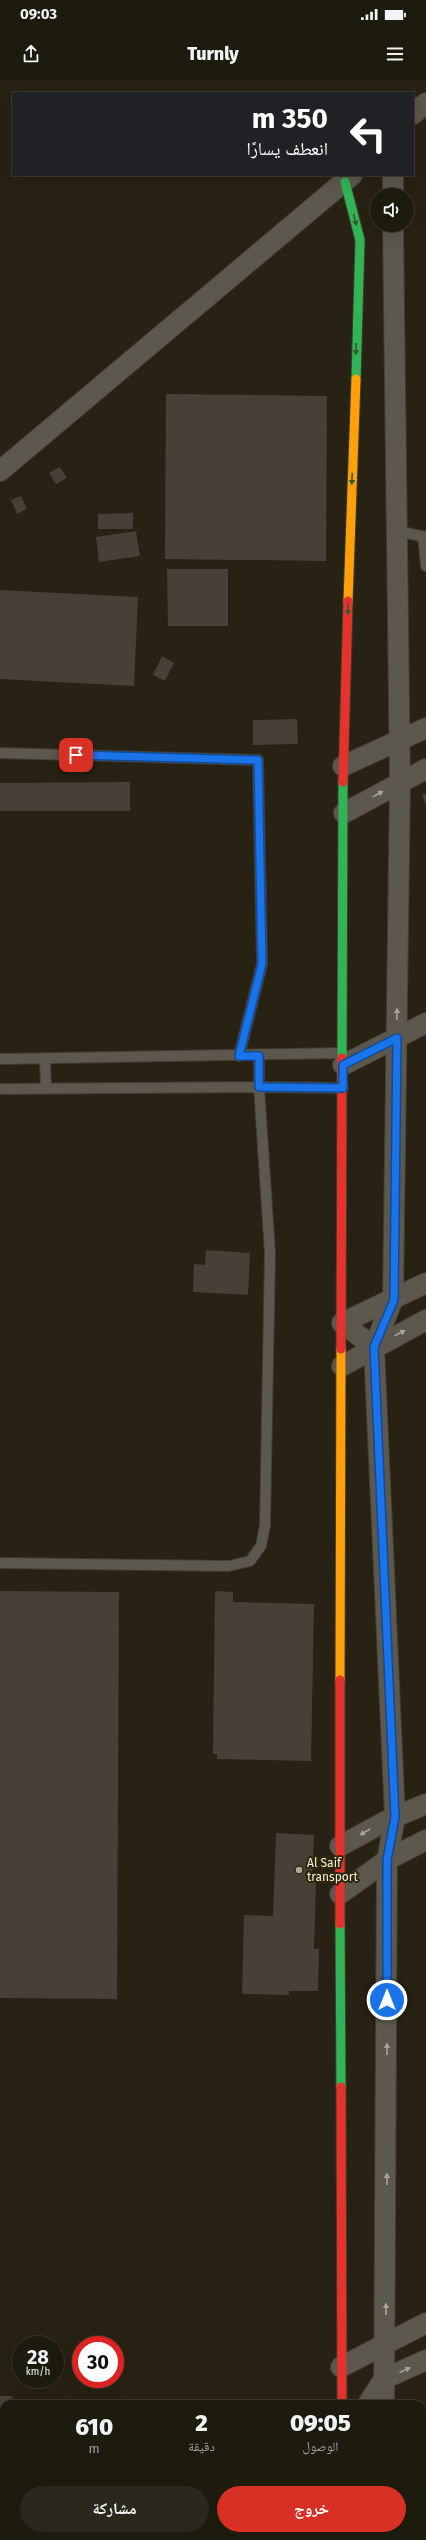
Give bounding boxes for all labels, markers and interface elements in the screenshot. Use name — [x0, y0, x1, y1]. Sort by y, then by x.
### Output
text: 09:03 — [20, 5, 57, 23]
icon: share — [20, 43, 42, 65]
text: Turnly — [187, 43, 239, 65]
icon: menu — [384, 43, 406, 65]
text: 350 m — [252, 102, 328, 135]
icon: left — [342, 108, 394, 160]
text: انعطف يسارًا — [247, 138, 328, 160]
map controls — [370, 188, 414, 232]
button: sound — [370, 188, 414, 232]
one-way arrow — [352, 213, 358, 226]
one-way arrow — [353, 343, 360, 355]
one-way arrow — [349, 473, 356, 485]
one-way arrow — [345, 603, 352, 615]
pin — [59, 738, 93, 772]
icon: arrive — [65, 744, 87, 766]
one-way arrow — [372, 791, 383, 798]
one-way arrow — [394, 1007, 400, 1020]
one-way arrow — [395, 1330, 406, 1336]
one-way arrow — [359, 1829, 371, 1836]
place label: Al Saif transport — [307, 1856, 358, 1884]
marker: Al Saif transport — [294, 1865, 304, 1875]
position arrow — [366, 1979, 408, 2021]
one-way arrow — [384, 2042, 390, 2055]
one-way arrow — [384, 2172, 390, 2185]
one-way arrow — [383, 2302, 389, 2315]
speed limit sign: 30 — [72, 2336, 124, 2388]
text: 28 — [27, 2345, 49, 2369]
text: km/h — [26, 2366, 50, 2378]
one-way arrow — [400, 2366, 412, 2372]
text: 2 — [195, 2409, 208, 2437]
text: 09:05 — [290, 2409, 351, 2437]
text: 610 — [75, 2413, 113, 2441]
text: دقيقة — [188, 2439, 215, 2454]
text: الوصول — [302, 2439, 338, 2454]
text: m — [89, 2441, 100, 2456]
button: مشاركة — [20, 2486, 209, 2532]
button: خروج — [217, 2486, 406, 2532]

